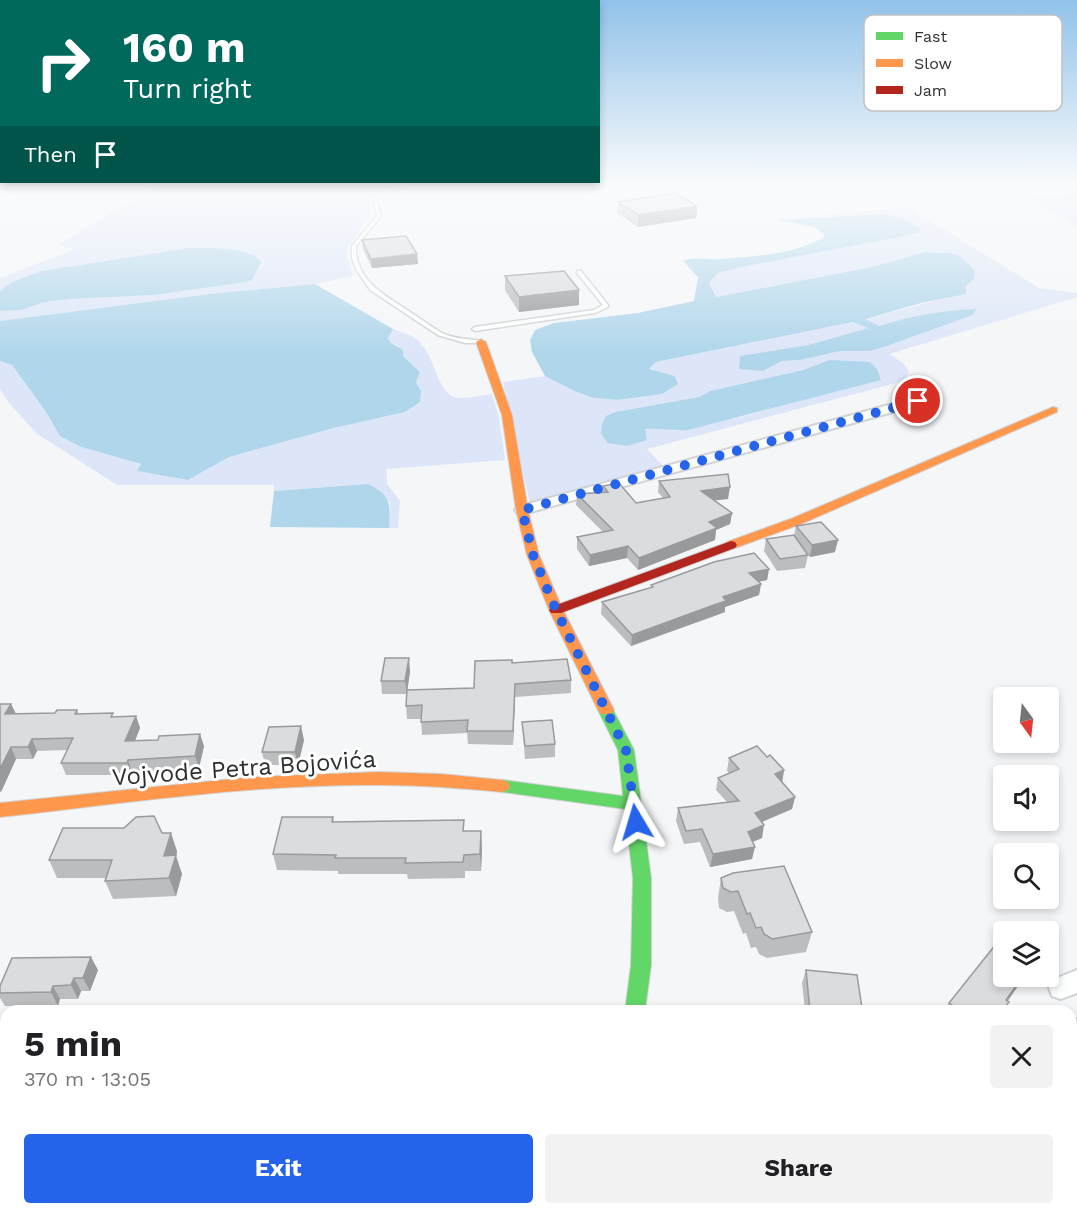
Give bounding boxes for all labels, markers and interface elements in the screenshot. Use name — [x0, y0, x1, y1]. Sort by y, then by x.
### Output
legend — [864, 15, 1062, 111]
text: 160 m — [123, 23, 246, 72]
icon: right — [24, 24, 102, 102]
text: Fast — [914, 27, 947, 46]
text: Slow — [914, 54, 952, 73]
text: Turn right — [123, 73, 252, 105]
text: Jam — [914, 81, 947, 100]
icon: arrive — [89, 138, 122, 171]
text: Then — [24, 142, 77, 167]
pin — [892, 375, 943, 426]
icon: arrive — [901, 384, 934, 417]
north arrow — [993, 687, 1059, 753]
map controls — [993, 687, 1059, 987]
street label: Vojvode Petra Bojovića — [111, 745, 377, 791]
button: sound — [993, 765, 1059, 831]
position arrow — [604, 790, 668, 854]
button: search — [993, 843, 1059, 909]
button: layers — [993, 921, 1059, 987]
text: 5 min — [24, 1023, 122, 1065]
button: close — [990, 1025, 1053, 1088]
text: 370 m · 13:05 — [24, 1067, 151, 1091]
button: Exit — [24, 1134, 533, 1203]
button: Share — [545, 1134, 1053, 1203]

